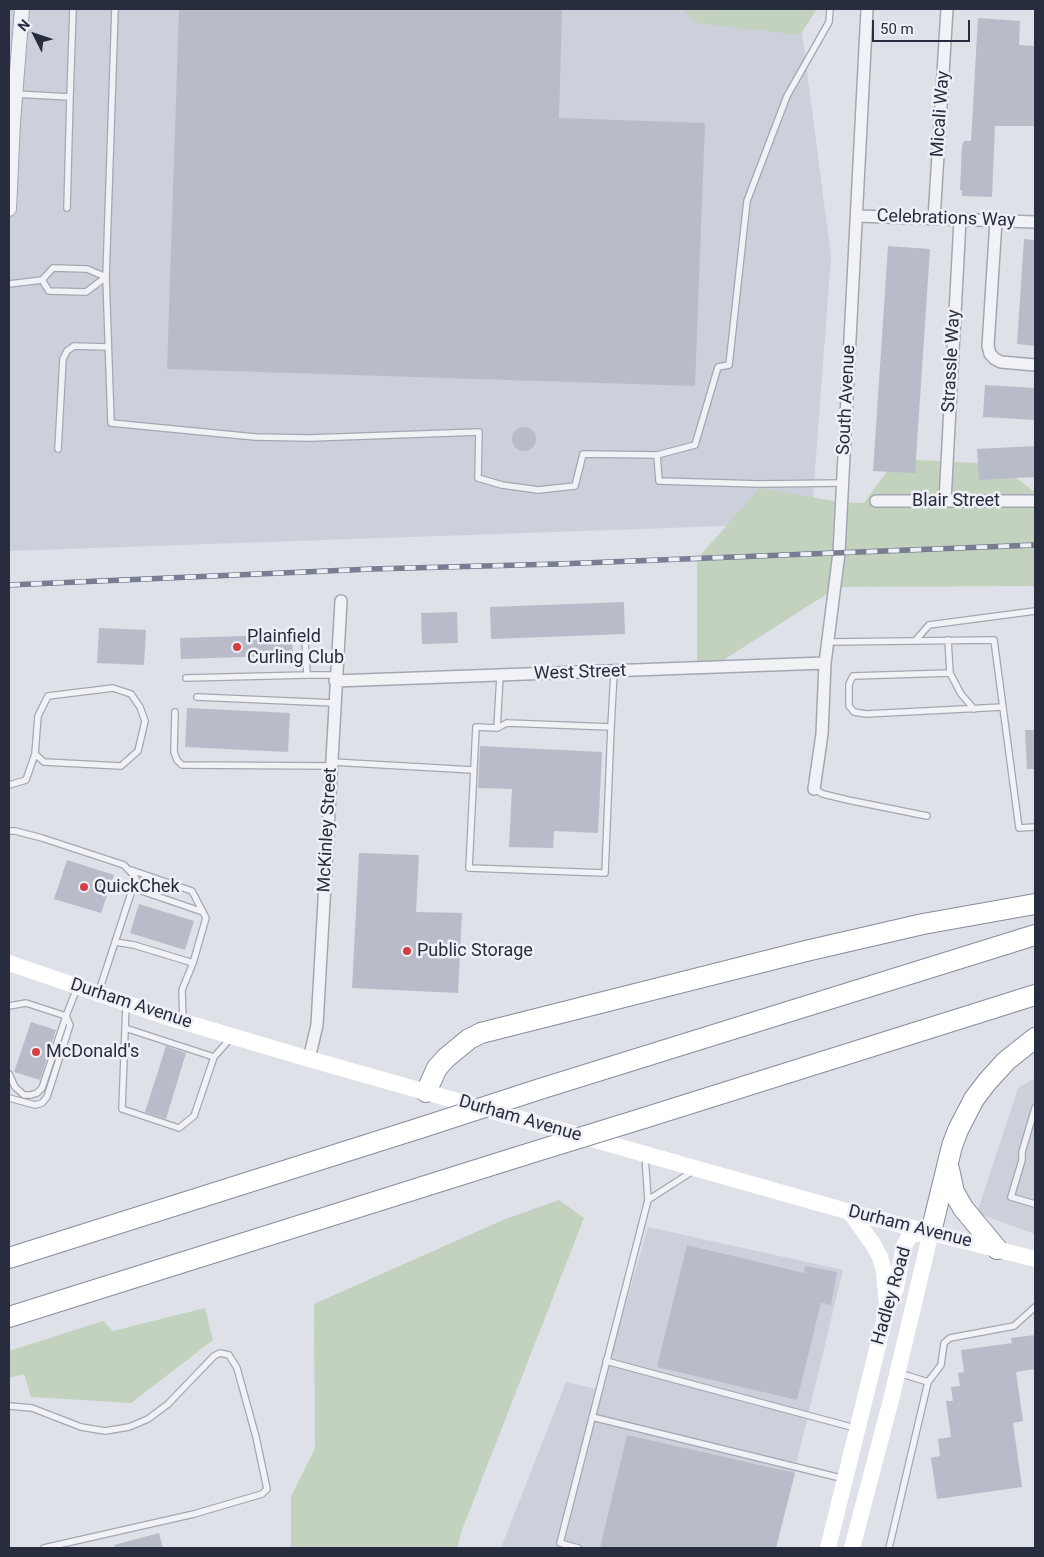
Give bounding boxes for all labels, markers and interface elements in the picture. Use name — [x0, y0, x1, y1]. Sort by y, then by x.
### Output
north arrow — [10, 10, 60, 60]
scale bar — [874, 10, 972, 42]
text: N — [14, 16, 33, 34]
text: 50 m — [880, 20, 914, 38]
street label: Micali Way — [927, 70, 955, 158]
street label: Celebrations Way — [876, 206, 1016, 232]
street label: Strassle Way — [939, 309, 965, 413]
street label: South Avenue — [833, 345, 861, 455]
street label: Blair Street — [912, 490, 1000, 512]
place label: Plainfield Curling Club — [247, 626, 344, 669]
marker: Plainfield Curling Club — [231, 641, 243, 653]
street label: West Street — [533, 661, 627, 685]
street label: McKinley Street — [314, 767, 342, 893]
place label: QuickChek — [94, 876, 180, 898]
marker: QuickChek — [78, 881, 90, 893]
place label: Public Storage — [417, 940, 533, 962]
marker: Public Storage — [401, 945, 413, 957]
street label: Durham Avenue — [67, 974, 195, 1034]
place label: McDonald's — [46, 1041, 139, 1063]
marker: McDonald's — [30, 1046, 42, 1058]
street label: Durham Avenue — [456, 1091, 584, 1147]
street label: Durham Avenue — [846, 1201, 974, 1253]
street label: Hadley Road — [868, 1245, 916, 1347]

